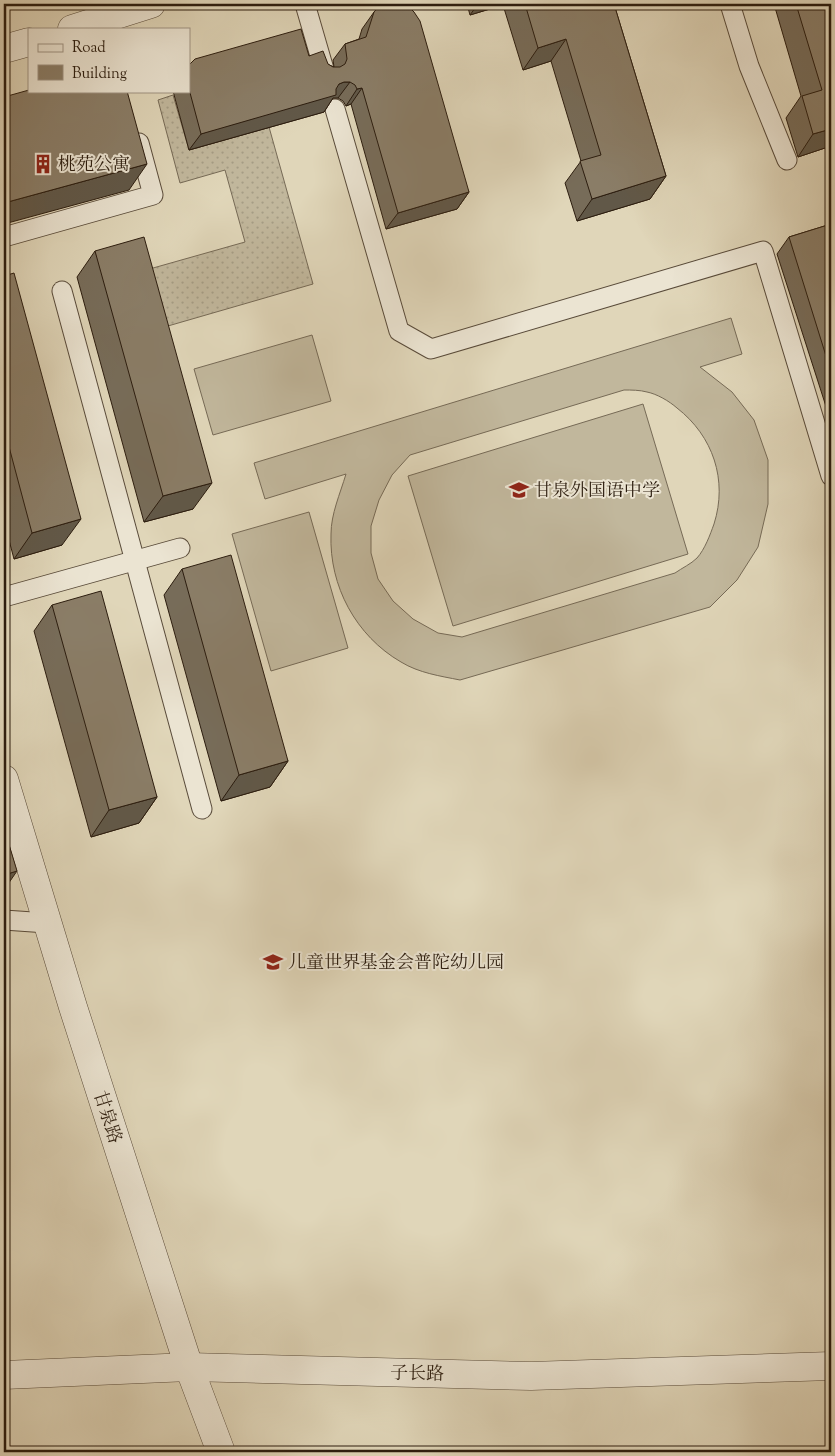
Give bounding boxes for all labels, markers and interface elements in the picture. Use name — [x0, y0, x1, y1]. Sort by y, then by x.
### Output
legend — [28, 28, 190, 92]
text: Road — [72, 38, 106, 59]
text: Building — [72, 64, 127, 85]
building icon: 桃苑公寓 — [32, 153, 54, 175]
place label: 桃苑公寓 — [58, 153, 130, 179]
school or university icon: 甘泉外国语中学 — [508, 479, 530, 501]
place label: 甘泉外国语中学 — [534, 479, 660, 505]
school or university icon: 儿童世界基金会普陀幼儿园 — [262, 951, 284, 973]
place label: 儿童世界基金会普陀幼儿园 — [288, 951, 504, 977]
street label: 甘泉路 — [85, 1088, 127, 1147]
street label: 子长路 — [390, 1362, 444, 1388]

